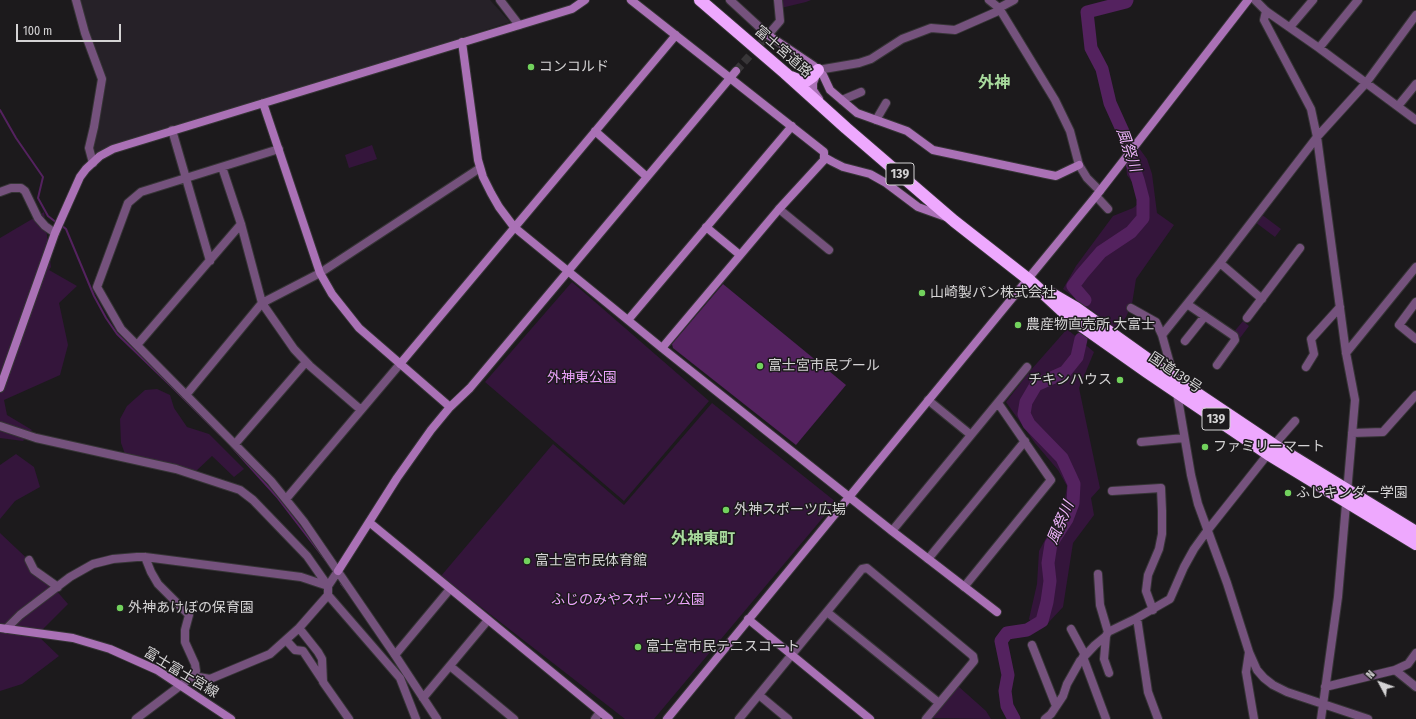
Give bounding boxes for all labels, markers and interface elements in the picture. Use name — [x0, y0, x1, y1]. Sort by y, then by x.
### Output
scale bar — [18, 16, 123, 42]
street label: 富士宮道路 — [751, 23, 815, 81]
text: 100 m — [23, 24, 52, 38]
place label: コンコルド — [539, 59, 609, 75]
marker: コンコルド — [526, 62, 536, 72]
district label: 外神 — [978, 74, 1010, 94]
water label: 風祭川 — [1112, 126, 1144, 174]
road number: 139 — [886, 163, 914, 185]
place label: 山崎製パン株式会社 — [930, 285, 1056, 301]
marker: 山崎製パン株式会社 — [917, 288, 927, 298]
place label: 農産物直売所 大富士 — [1026, 317, 1155, 333]
marker: 農産物直売所 大富士 — [1013, 320, 1023, 330]
street label: 国道139号 — [1145, 349, 1205, 397]
place label: 富士宮市民プール — [768, 358, 880, 374]
marker: 富士宮市民プール — [755, 361, 765, 371]
park label: 外神東公園 — [547, 370, 617, 386]
place label: チキンハウス — [1028, 372, 1112, 388]
marker: チキンハウス — [1115, 375, 1125, 385]
road number: 139 — [1202, 408, 1230, 430]
place label: ファミリーマート — [1213, 439, 1325, 455]
marker: ファミリーマート — [1200, 442, 1210, 452]
place label: ふじキンダー学園 — [1296, 485, 1408, 501]
marker: ふじキンダー学園 — [1283, 488, 1293, 498]
water label: 風祭川 — [1044, 499, 1078, 547]
place label: 外神スポーツ広場 — [734, 502, 846, 518]
marker: 外神スポーツ広場 — [721, 505, 731, 515]
district label: 外神東町 — [671, 530, 735, 550]
place label: 富士宮市民体育館 — [535, 553, 647, 569]
marker: 富士宮市民体育館 — [522, 556, 532, 566]
park label: ふじのみやスポーツ公園 — [551, 592, 705, 608]
place label: 外神あけぼの保育園 — [128, 600, 254, 616]
marker: 外神あけぼの保育園 — [115, 603, 125, 613]
place label: 富士宮市民テニスコート — [646, 639, 800, 655]
marker: 富士宮市民テニスコート — [633, 642, 643, 652]
street label: 富士富士宮線 — [141, 644, 221, 702]
north arrow — [1360, 663, 1400, 703]
text: N — [1363, 668, 1378, 682]

